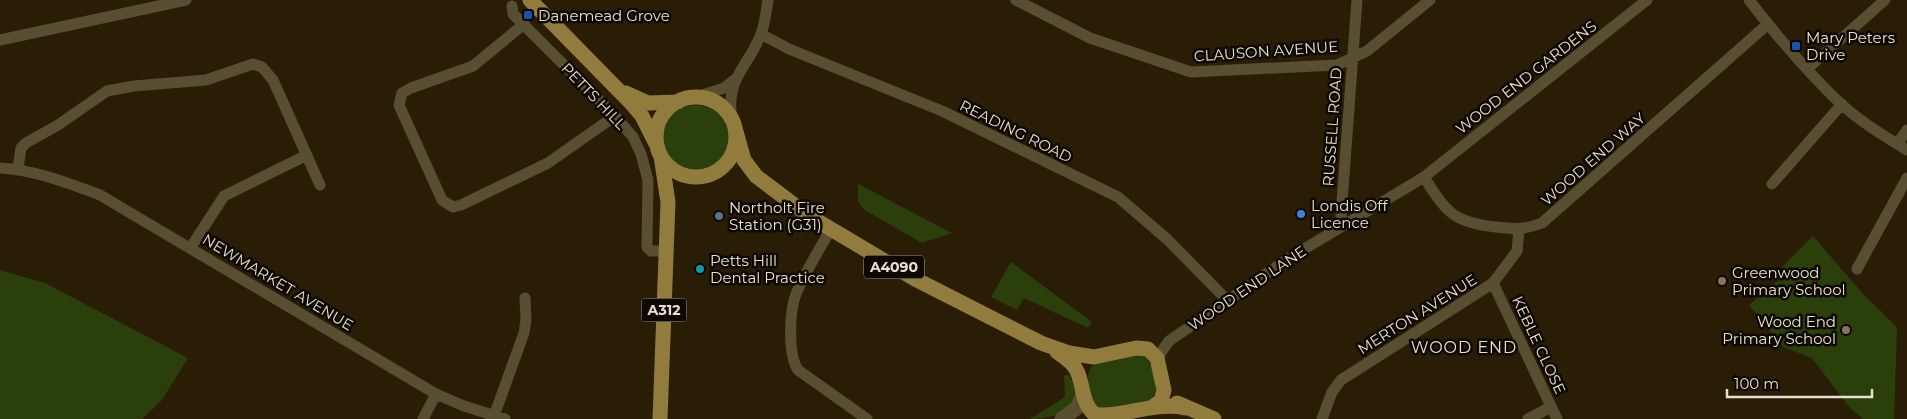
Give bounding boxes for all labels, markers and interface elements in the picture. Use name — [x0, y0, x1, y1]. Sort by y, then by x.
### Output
place label: Danemead Grove — [538, 6, 670, 25]
marker: Danemead Grove — [522, 9, 534, 21]
street label: WOOD END GARDENS — [1452, 16, 1600, 138]
place label: Mary Peters Drive — [1806, 28, 1895, 64]
street label: CLAUSON AVENUE — [1193, 36, 1339, 66]
marker: Mary Peters Drive — [1790, 40, 1802, 52]
street label: PETTS HILL — [557, 59, 631, 133]
street label: RUSSELL ROAD — [1318, 67, 1346, 187]
street label: READING ROAD — [957, 96, 1075, 166]
street label: WOOD END WAY — [1537, 108, 1649, 210]
place label: Londis Off Licence — [1311, 196, 1388, 232]
place label: Northolt Fire Station (G31) — [729, 198, 825, 234]
marker: Londis Off Licence — [1295, 208, 1307, 220]
marker: Northolt Fire Station (G31) — [713, 210, 725, 222]
street label: NEWMARKET AVENUE — [199, 229, 357, 335]
street label: WOOD END LANE — [1184, 241, 1310, 335]
place label: Petts Hill Dental Practice — [710, 251, 825, 287]
road number: A4090 — [864, 256, 924, 278]
marker: Petts Hill Dental Practice — [694, 263, 706, 275]
place label: Greenwood Primary School — [1732, 263, 1846, 299]
street label: MERTON AVENUE — [1354, 270, 1480, 358]
marker: Greenwood Primary School — [1716, 275, 1728, 287]
street label: KEBLE CLOSE — [1508, 293, 1570, 397]
road number: A312 — [642, 298, 686, 322]
place label: Wood End Primary School — [1722, 312, 1836, 348]
marker: Wood End Primary School — [1840, 324, 1852, 336]
district label: WOOD END — [1411, 338, 1517, 357]
scale bar — [1727, 366, 1872, 398]
text: 100 m — [1734, 374, 1779, 393]

